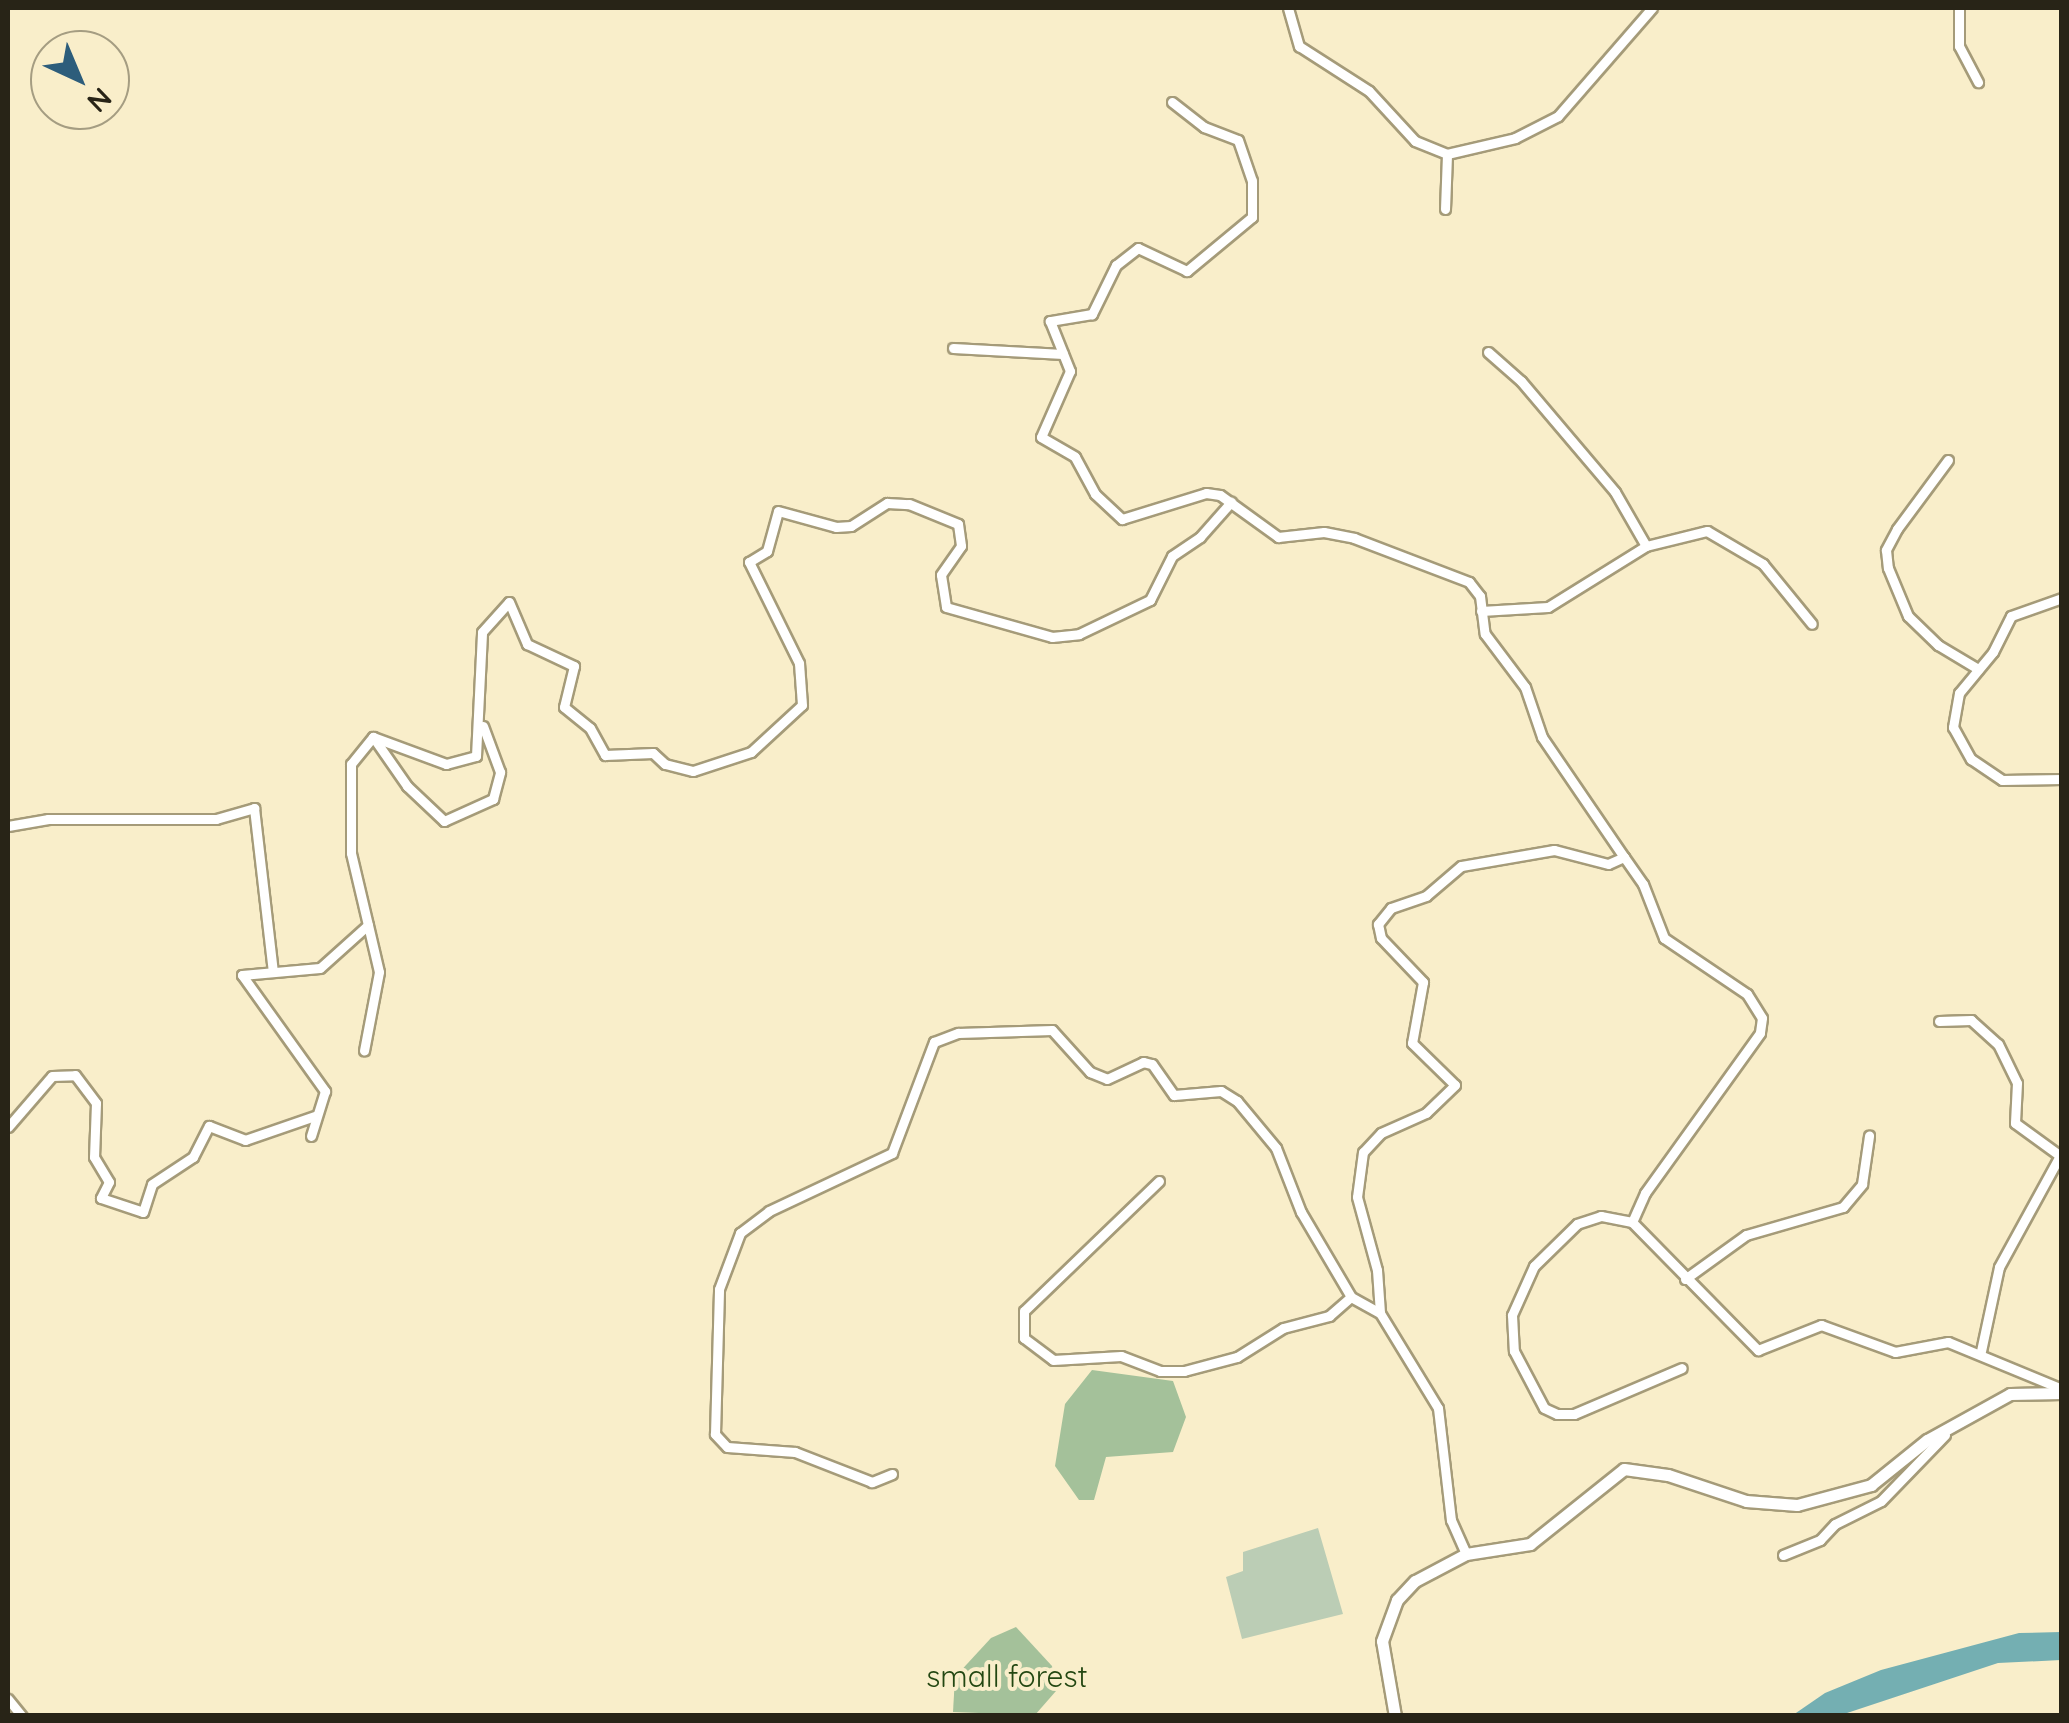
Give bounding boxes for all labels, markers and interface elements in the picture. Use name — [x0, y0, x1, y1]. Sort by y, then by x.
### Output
north arrow — [30, 30, 130, 130]
text: N — [80, 81, 119, 120]
park label: small forest — [926, 1658, 1088, 1694]

